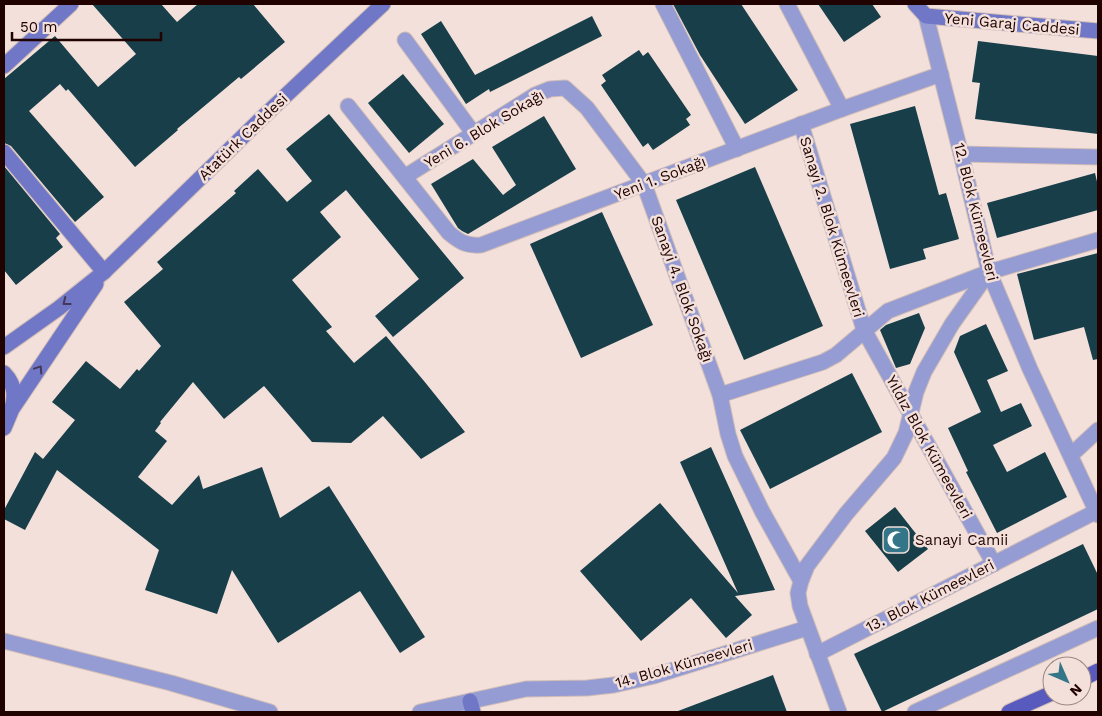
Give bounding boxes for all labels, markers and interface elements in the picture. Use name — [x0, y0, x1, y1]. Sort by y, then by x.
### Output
street label: Yeni Garaj Caddesi — [944, 9, 1080, 39]
scale bar — [12, 10, 161, 42]
text: 50 m — [20, 18, 57, 36]
street label: Yeni 6. Blok Sokağı — [421, 86, 547, 172]
street label: Atatürk Caddesi — [195, 90, 291, 184]
street label: Sanayi 2. Blok Kümeevleri — [796, 135, 868, 319]
street label: 12. Blok Kümeevleri — [950, 141, 1002, 283]
street label: Yeni 1. Sokağı — [612, 152, 708, 204]
street label: Sanayi 4. Blok Sokağı — [647, 213, 717, 365]
one-way arrow — [63, 297, 72, 305]
one-way arrow — [33, 365, 42, 375]
street label: Yıldız Blok Kümeevleri — [882, 372, 976, 522]
mosque icon: Sanayi Camii — [881, 525, 911, 555]
place label: Sanayi Camii — [915, 531, 1008, 549]
street label: 13. Blok Kümeevleri — [863, 556, 997, 636]
street label: 14. Blok Kümeevleri — [613, 636, 755, 692]
north arrow — [1042, 656, 1092, 706]
text: N — [1067, 681, 1086, 700]

